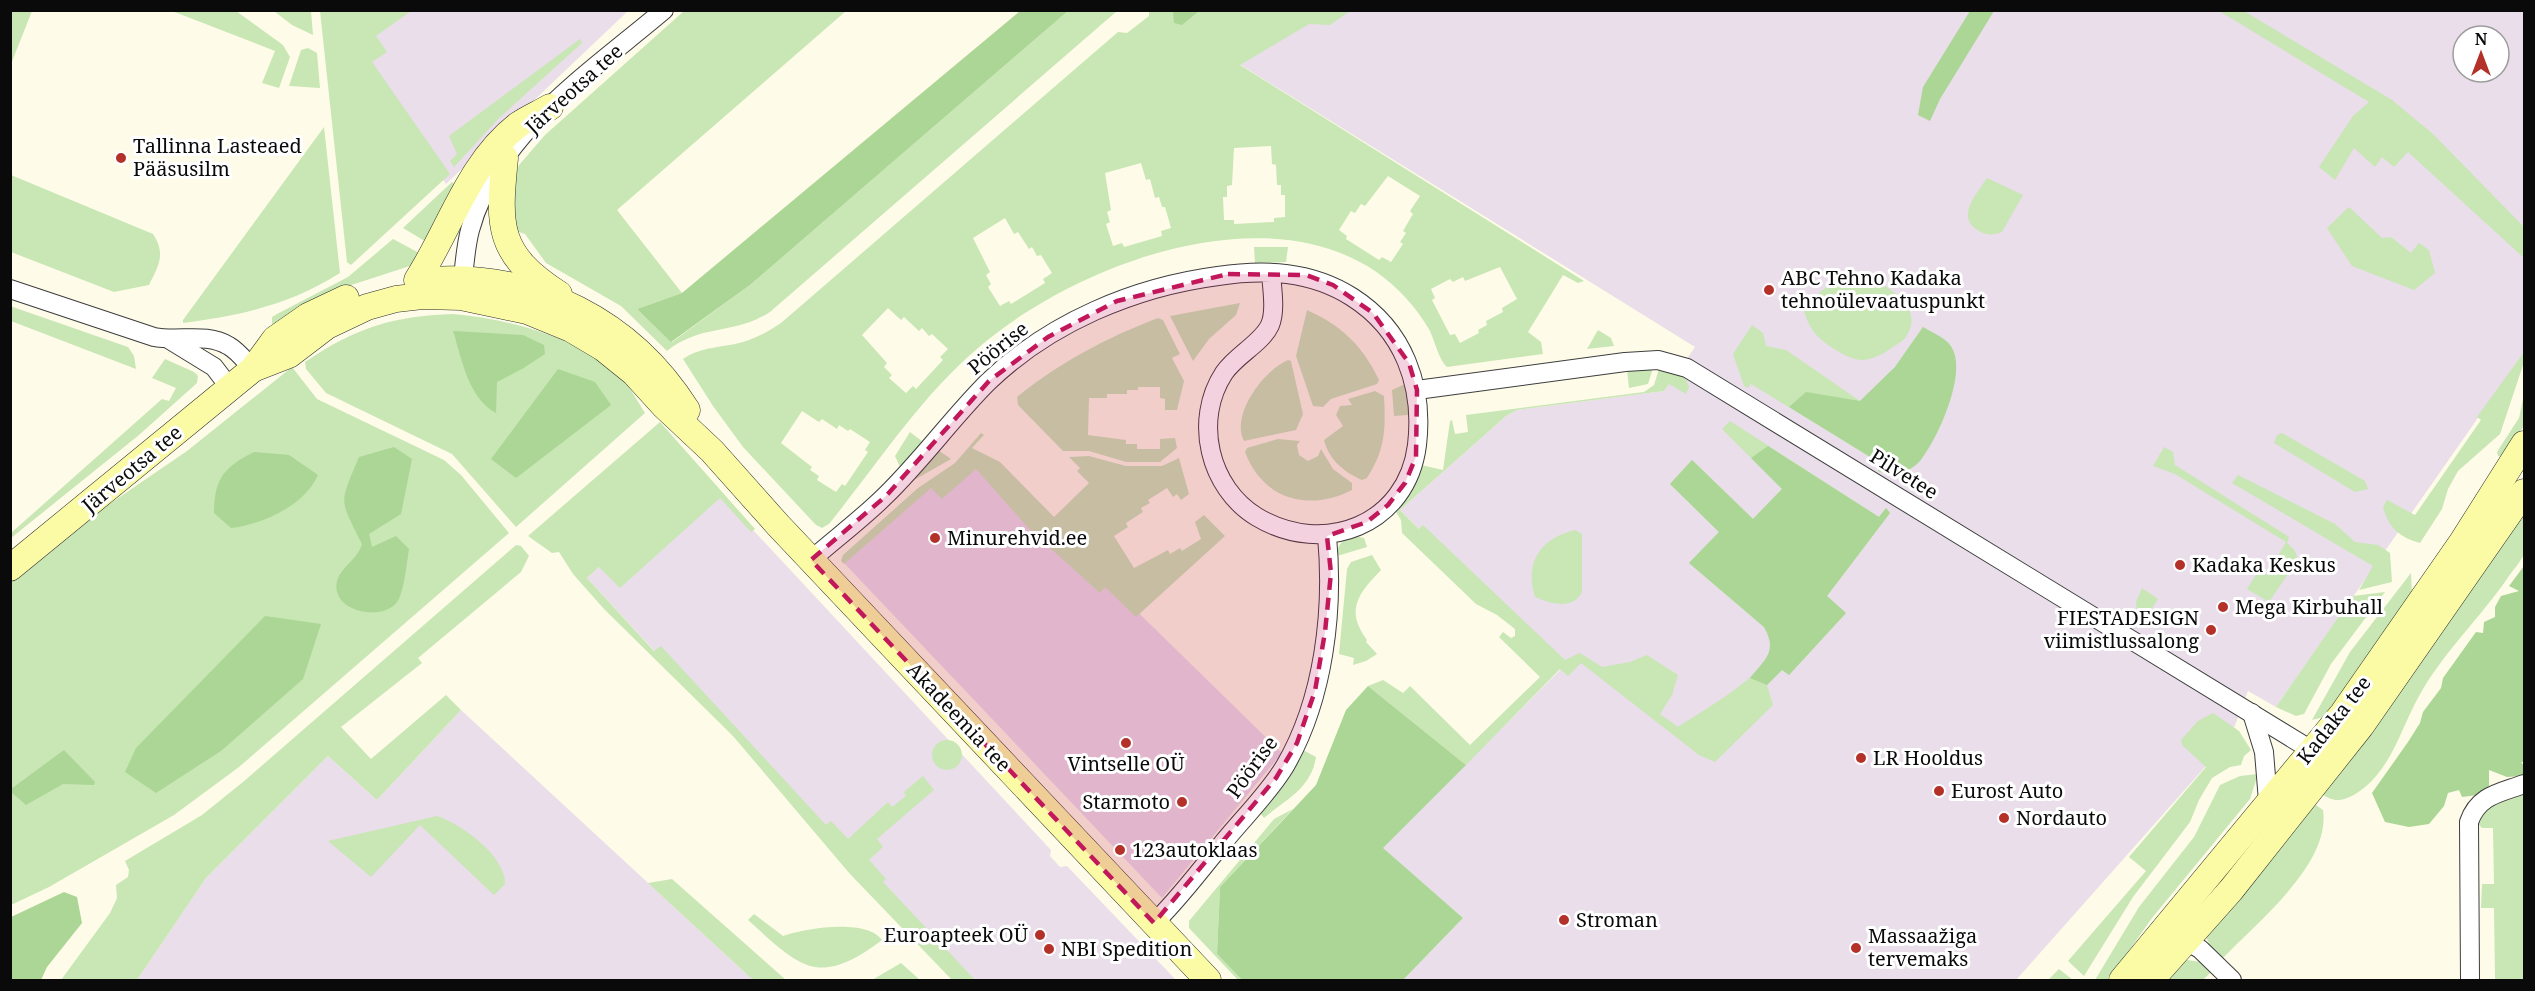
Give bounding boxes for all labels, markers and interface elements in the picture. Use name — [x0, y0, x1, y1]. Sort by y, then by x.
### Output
north arrow — [2451, 24, 2511, 84]
text: N — [2475, 28, 2488, 50]
street label: Järveotsa tee — [518, 38, 628, 140]
place label: Tallinna Lasteaed Pääsusilm — [133, 132, 302, 182]
marker: Tallinna Lasteaed Pääsusilm — [114, 151, 128, 165]
place label: ABC Tehno Kadaka tehnoülevaatuspunkt — [1781, 264, 1985, 314]
marker: ABC Tehno Kadaka tehnoülevaatuspunkt — [1762, 283, 1776, 297]
street label: Pöörise — [962, 315, 1034, 380]
street label: Järveotsa tee — [75, 419, 187, 519]
street label: Pilvetee — [1865, 442, 1943, 505]
place label: Minurehvid.ee — [947, 524, 1087, 551]
marker: Minurehvid.ee — [928, 531, 942, 545]
place label: Kadaka Keskus — [2192, 551, 2336, 578]
marker: Kadaka Keskus — [2173, 558, 2187, 572]
place label: Mega Kirbuhall — [2235, 593, 2383, 620]
marker: Mega Kirbuhall — [2216, 600, 2230, 614]
place label: FIESTADESIGN viimistlussalong — [2044, 604, 2199, 654]
marker: FIESTADESIGN viimistlussalong — [2204, 623, 2218, 637]
street label: Akadeemia tee — [901, 656, 1017, 777]
street label: Kadaka tee — [2291, 670, 2377, 770]
street label: Pöörise — [1220, 730, 1283, 803]
marker: Vintselle OÜ — [1119, 736, 1133, 750]
place label: LR Hooldus — [1873, 744, 1983, 771]
place label: Vintselle OÜ — [1067, 750, 1185, 777]
marker: LR Hooldus — [1854, 751, 1868, 765]
place label: Eurost Auto — [1951, 777, 2063, 804]
marker: Eurost Auto — [1932, 784, 1946, 798]
place label: Starmoto — [1082, 788, 1170, 815]
marker: Starmoto — [1175, 795, 1189, 809]
place label: Nordauto — [2016, 804, 2107, 831]
marker: Nordauto — [1997, 811, 2011, 825]
place label: 123autoklaas — [1132, 836, 1258, 863]
marker: 123autoklaas — [1113, 843, 1127, 857]
place label: Stroman — [1576, 906, 1658, 933]
marker: Stroman — [1557, 913, 1571, 927]
place label: Euroapteek OÜ — [884, 921, 1029, 948]
place label: Massaažiga tervemaks — [1868, 922, 1977, 972]
marker: Euroapteek OÜ — [1033, 928, 1047, 942]
place label: NBI Spedition — [1061, 935, 1192, 962]
marker: Massaažiga tervemaks — [1849, 941, 1863, 955]
marker: NBI Spedition — [1042, 942, 1056, 956]

